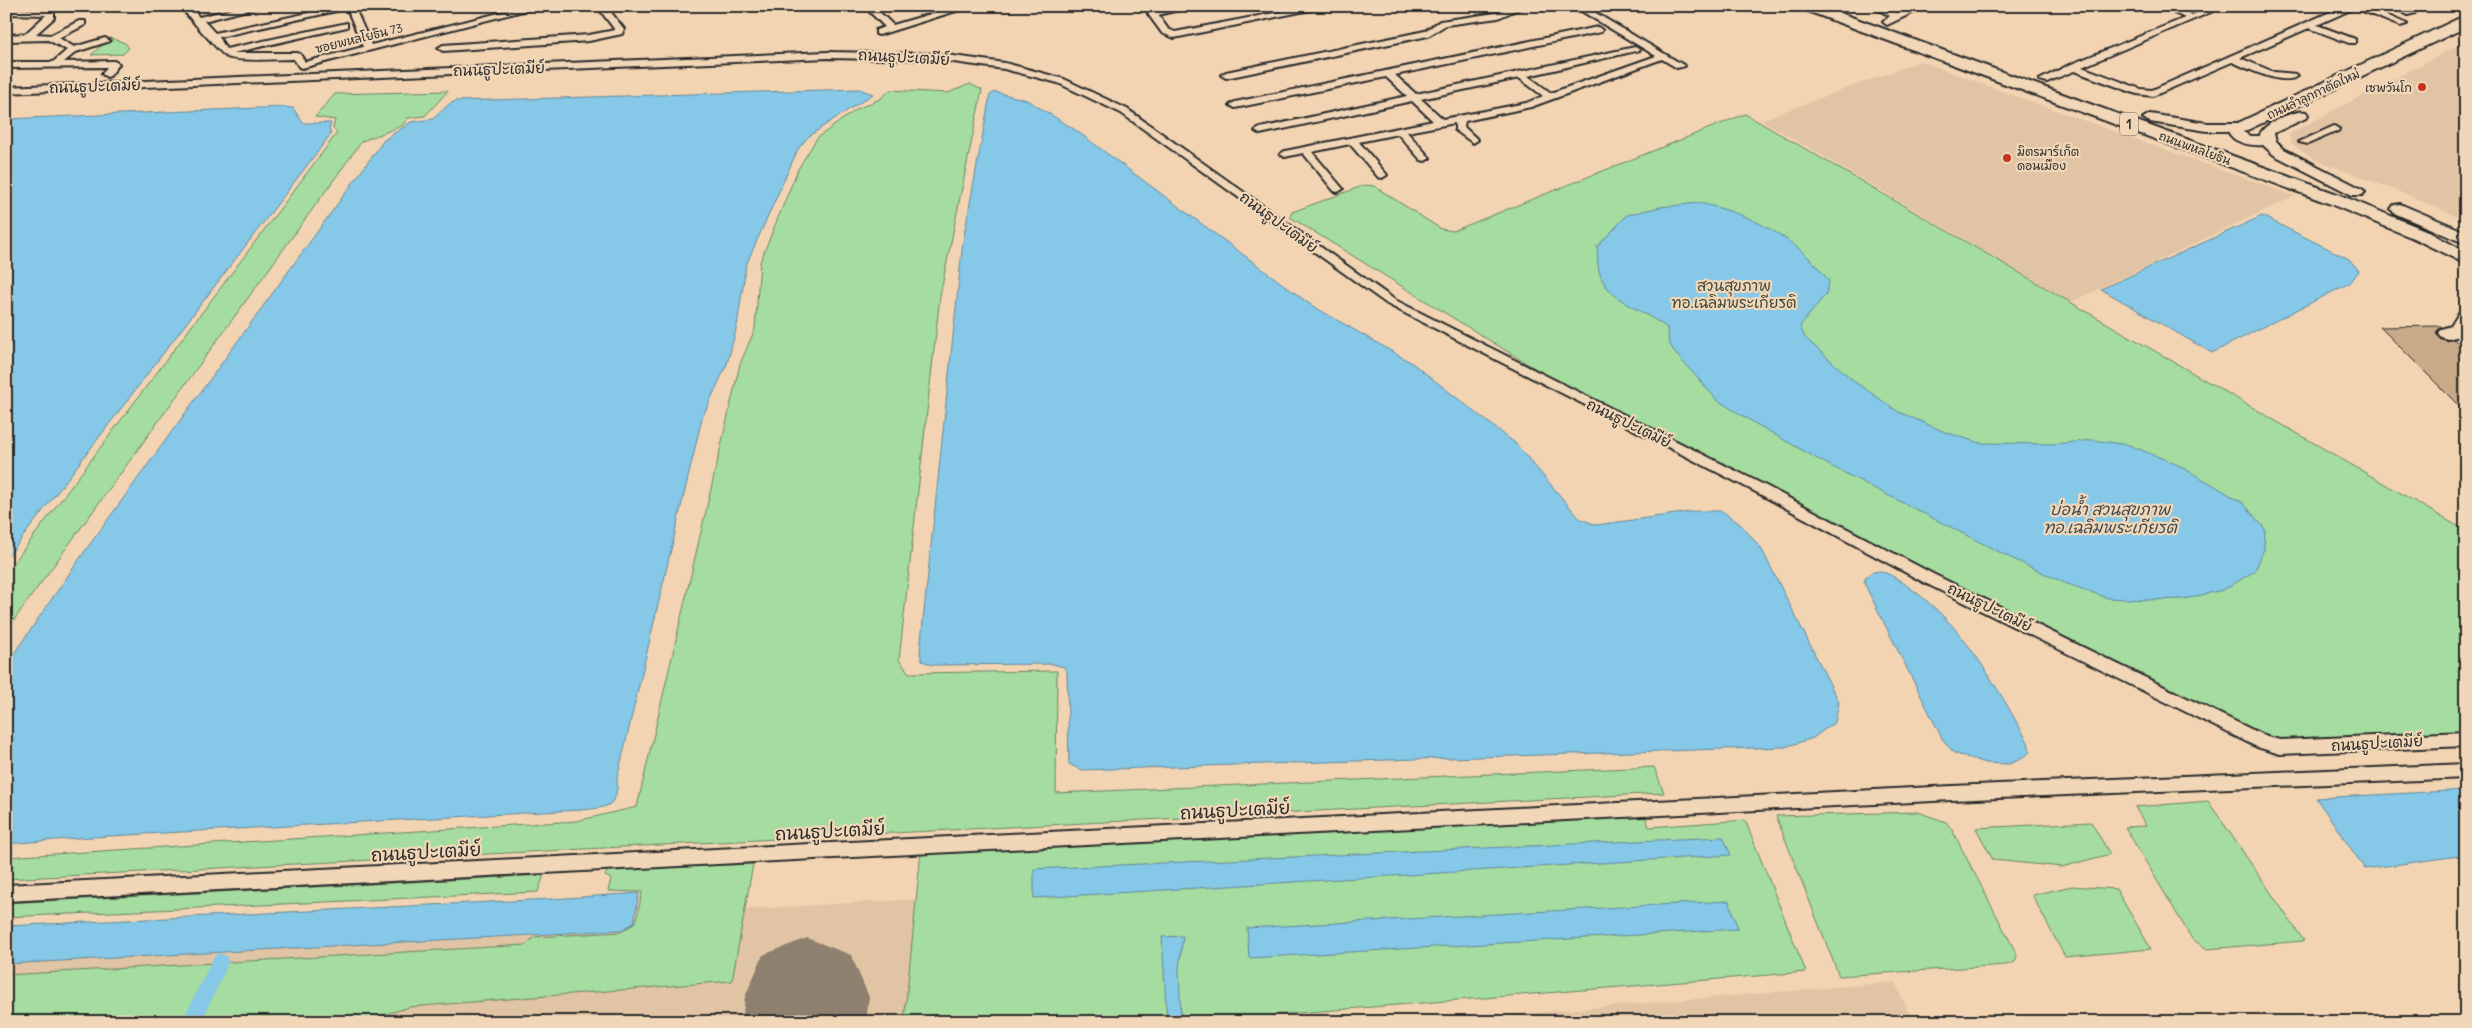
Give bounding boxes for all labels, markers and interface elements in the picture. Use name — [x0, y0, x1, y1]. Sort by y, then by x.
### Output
street label: ซอยพหลโยธิน 73 — [314, 20, 405, 56]
street label: ถนนธูปะเตมีย์ — [857, 45, 951, 71]
street label: ถนนธูปะเตมีย์ — [453, 58, 546, 82]
street label: ถนนลำลูกกาตัดใหม่ — [2264, 66, 2363, 124]
street label: ถนนธูปะเตมีย์ — [49, 75, 142, 99]
place label: เซพวันโก — [2365, 80, 2412, 95]
marker: เซพวันโก — [2416, 81, 2428, 93]
road number: 1 — [2120, 112, 2138, 136]
street label: ถนนพหลโยธิน — [2157, 128, 2233, 168]
place label: มิตรมาร์เก็ต ดอนเมือง — [2017, 144, 2079, 173]
marker: มิตรมาร์เก็ต ดอนเมือง — [2001, 152, 2013, 164]
street label: ถนนธูปะเตมีย์ — [1235, 187, 1322, 258]
park label: สวนสุขภาพ ทอ.เฉลิมพระเกียรติ — [1671, 276, 1797, 312]
street label: ถนนธูปะเตมีย์ — [1583, 394, 1675, 454]
water label: บ่อน้ำ สวนสุขภาพ ทอ.เฉลิมพระเกียรติ — [2043, 495, 2179, 537]
street label: ถนนธูปะเตมีย์ — [1944, 578, 2036, 638]
street label: ถนนธูปะเตมีย์ — [2331, 731, 2424, 757]
street label: ถนนธูปะเตมีย์ — [1179, 795, 1291, 827]
street label: ถนนธูปะเตมีย์ — [774, 816, 886, 848]
street label: ถนนธูปะเตมีย์ — [370, 837, 482, 869]

